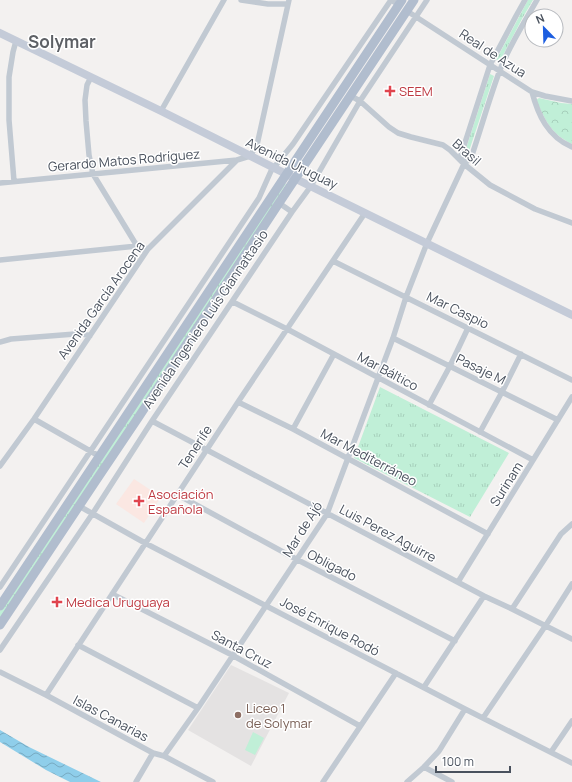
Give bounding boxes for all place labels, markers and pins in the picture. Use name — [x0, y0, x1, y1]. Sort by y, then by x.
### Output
place label: SEEM — [399, 82, 433, 100]
marker: SEEM — [384, 85, 396, 97]
place label: Asociación Española — [148, 485, 213, 518]
marker: Asociación Española — [133, 495, 145, 507]
place label: Medica Uruguaya — [66, 593, 170, 611]
marker: Medica Uruguaya — [51, 596, 63, 608]
place label: Liceo 1 de Solymar — [246, 699, 313, 732]
marker: Liceo 1 de Solymar — [233, 710, 243, 720]

